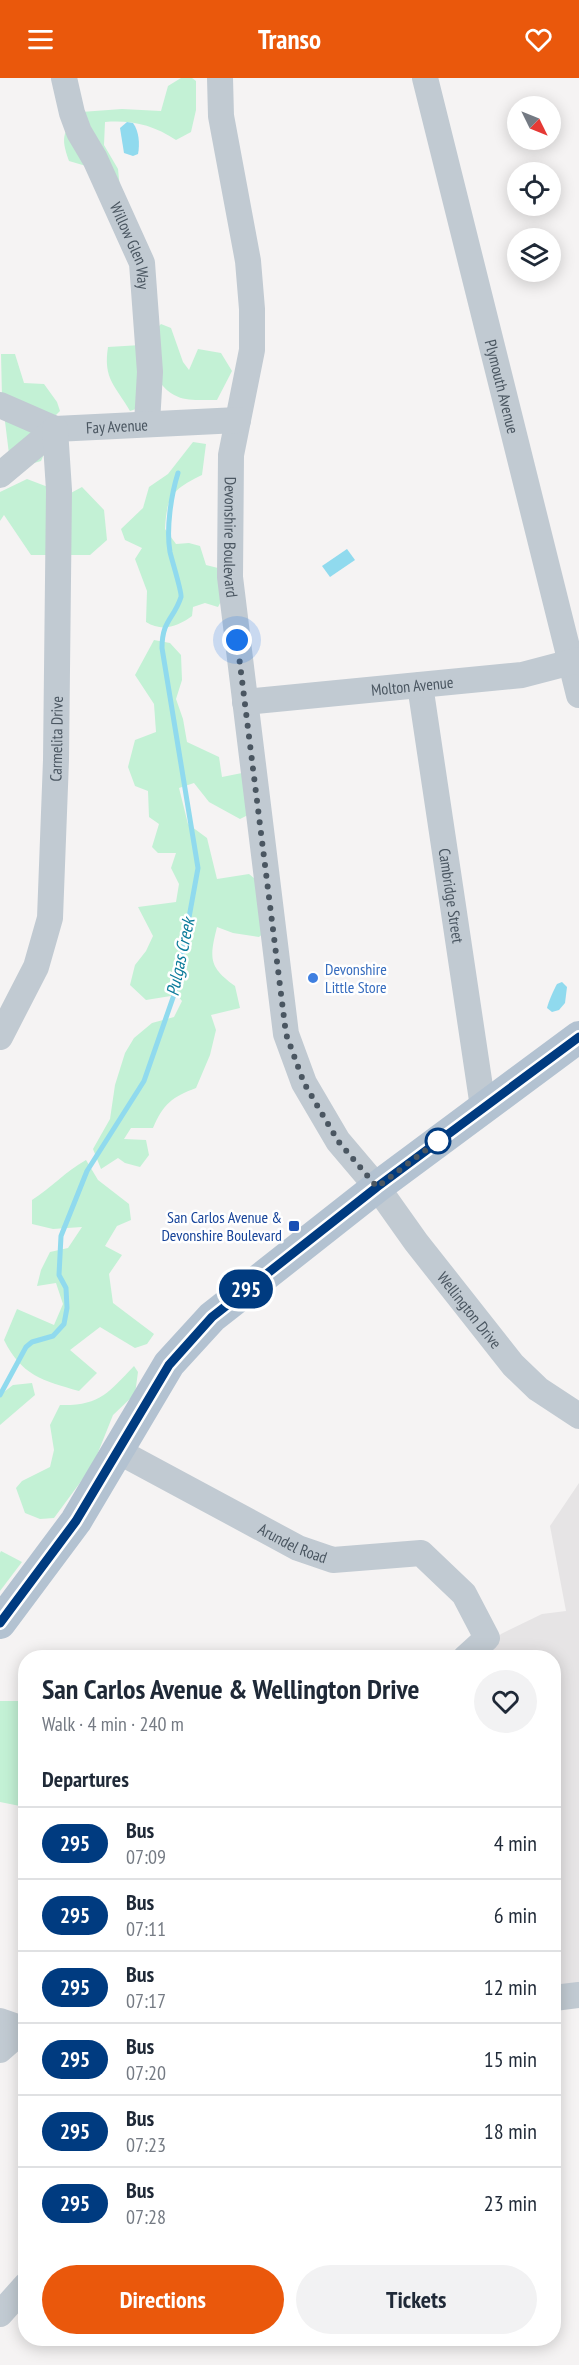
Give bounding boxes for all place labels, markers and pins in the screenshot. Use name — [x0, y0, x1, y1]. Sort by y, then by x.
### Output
place label: Devonshire Little Store — [325, 959, 387, 997]
marker: Devonshire Little Store — [306, 971, 320, 985]
unlabelled marker — [425, 1128, 451, 1154]
place label: San Carlos Avenue & Devonshire Boulevard — [161, 1207, 282, 1245]
marker: San Carlos Avenue & Devonshire Boulevard — [287, 1219, 301, 1233]

